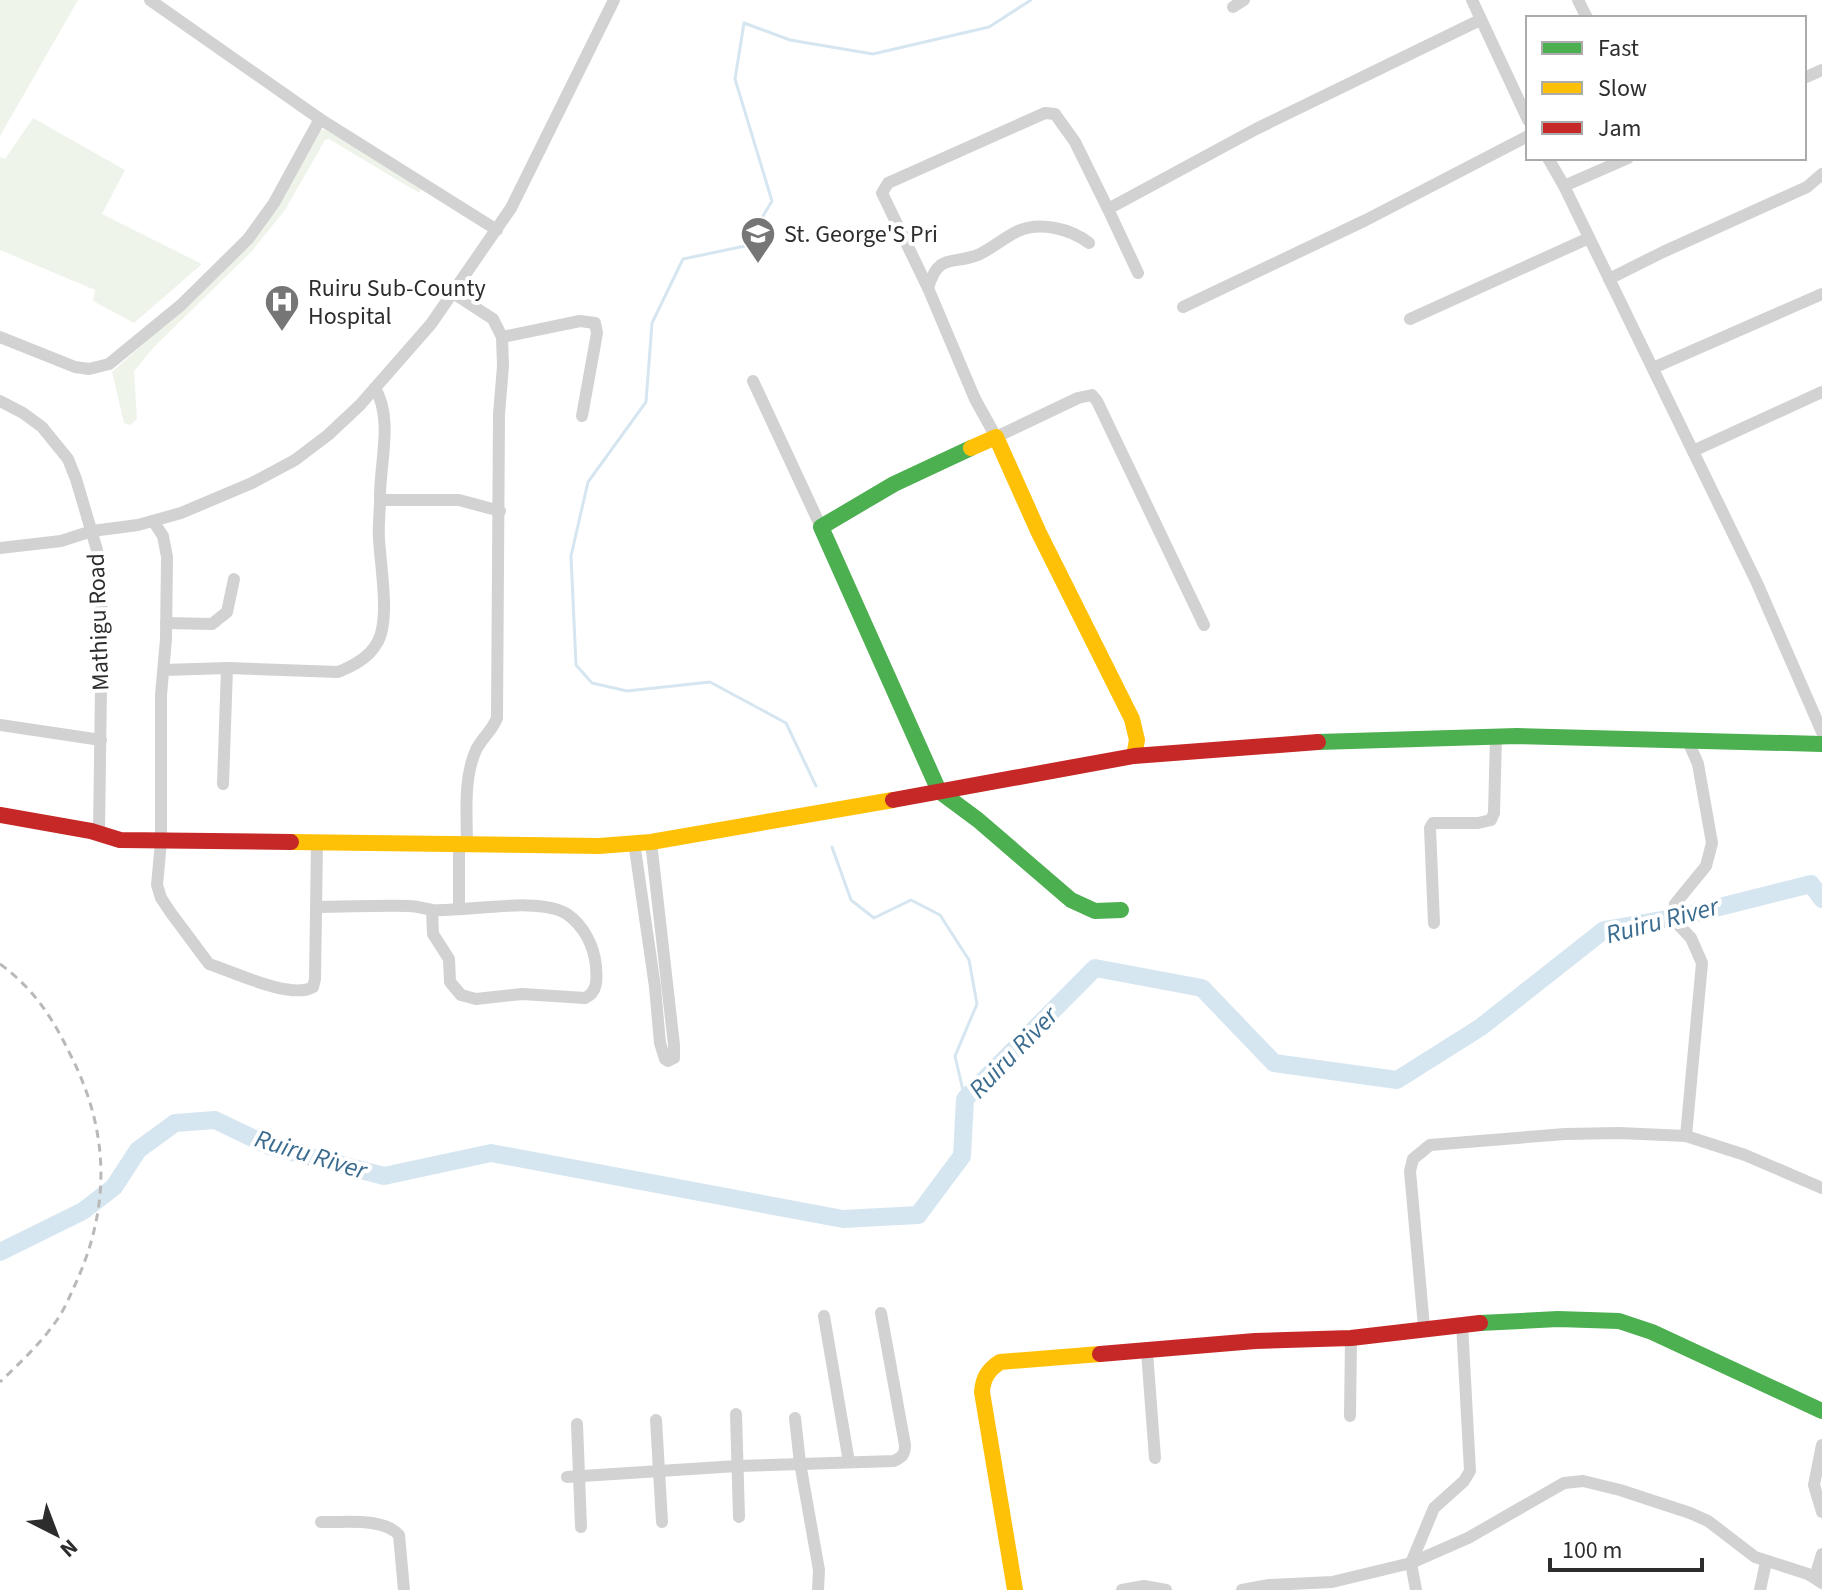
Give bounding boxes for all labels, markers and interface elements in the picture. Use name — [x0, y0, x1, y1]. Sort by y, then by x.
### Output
legend — [1526, 16, 1806, 160]
text: Fast — [1598, 31, 1639, 66]
text: Slow — [1598, 71, 1647, 106]
text: Jam — [1598, 111, 1642, 146]
school or university icon: St. George'S Pri — [739, 215, 777, 265]
place label: St. George'S Pri — [784, 217, 938, 252]
place label: Ruiru Sub-County Hospital — [308, 271, 486, 334]
hospital icon: Ruiru Sub-County Hospital — [263, 283, 301, 333]
street label: Mathigu Road — [79, 553, 118, 691]
water label: Ruiru River — [1602, 887, 1724, 953]
water label: Ruiru River — [960, 997, 1067, 1107]
water label: Ruiru River — [250, 1120, 372, 1189]
north arrow — [16, 1494, 96, 1574]
scale bar — [1550, 1522, 1702, 1572]
text: N — [53, 1531, 85, 1565]
text: 100 m — [1562, 1533, 1622, 1568]

